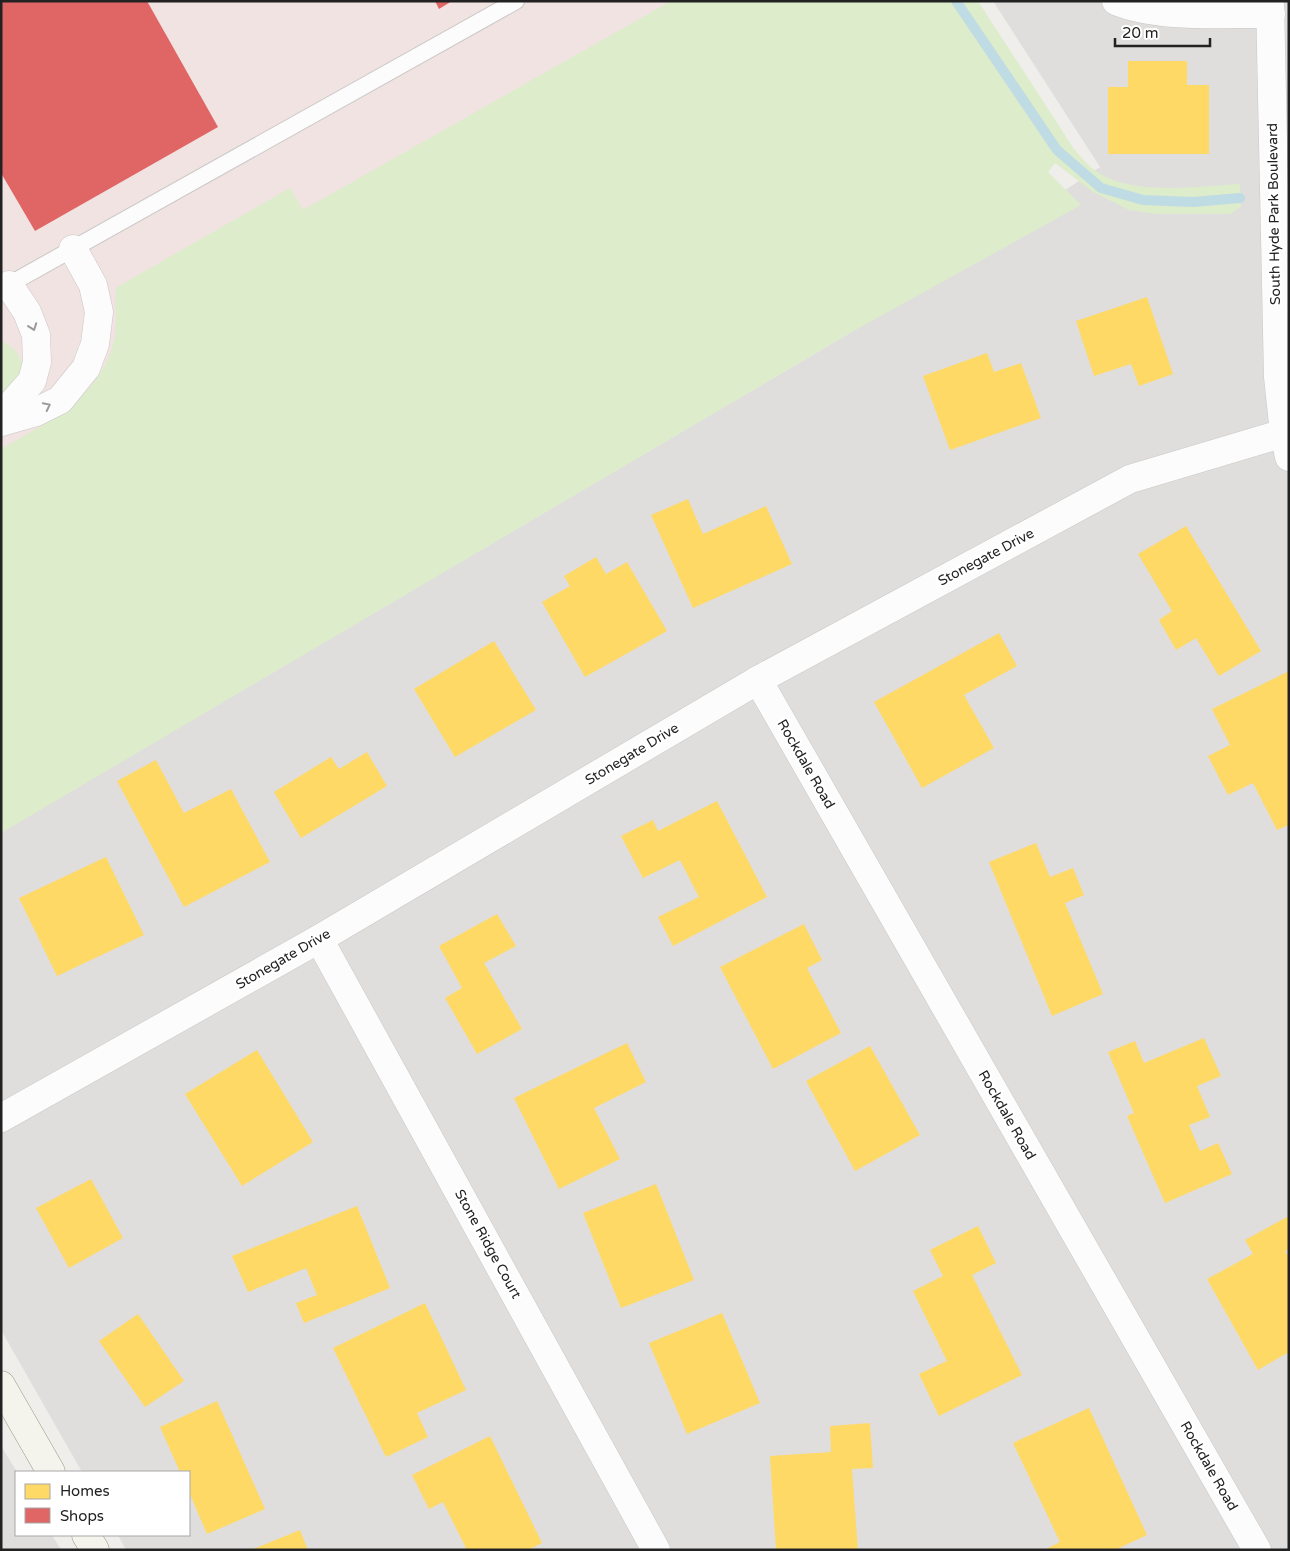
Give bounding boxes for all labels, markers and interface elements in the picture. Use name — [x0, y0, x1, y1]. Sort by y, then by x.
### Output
scale bar — [1115, 15, 1210, 47]
text: 20 m — [1122, 24, 1159, 42]
street label: South Hyde Park Boulevard — [1264, 123, 1284, 305]
one-way arrow — [27, 322, 37, 331]
one-way arrow — [42, 402, 51, 412]
street label: Stonegate Drive — [935, 524, 1037, 589]
street label: Rockdale Road — [774, 716, 838, 812]
street label: Stonegate Drive — [582, 719, 682, 789]
street label: Stonegate Drive — [233, 925, 333, 993]
street label: Rockdale Road — [975, 1067, 1039, 1163]
street label: Stone Ridge Court — [451, 1186, 525, 1302]
street label: Rockdale Road — [1177, 1418, 1241, 1514]
legend — [15, 1471, 190, 1536]
text: Homes — [60, 1482, 110, 1500]
text: Shops — [60, 1507, 104, 1525]

